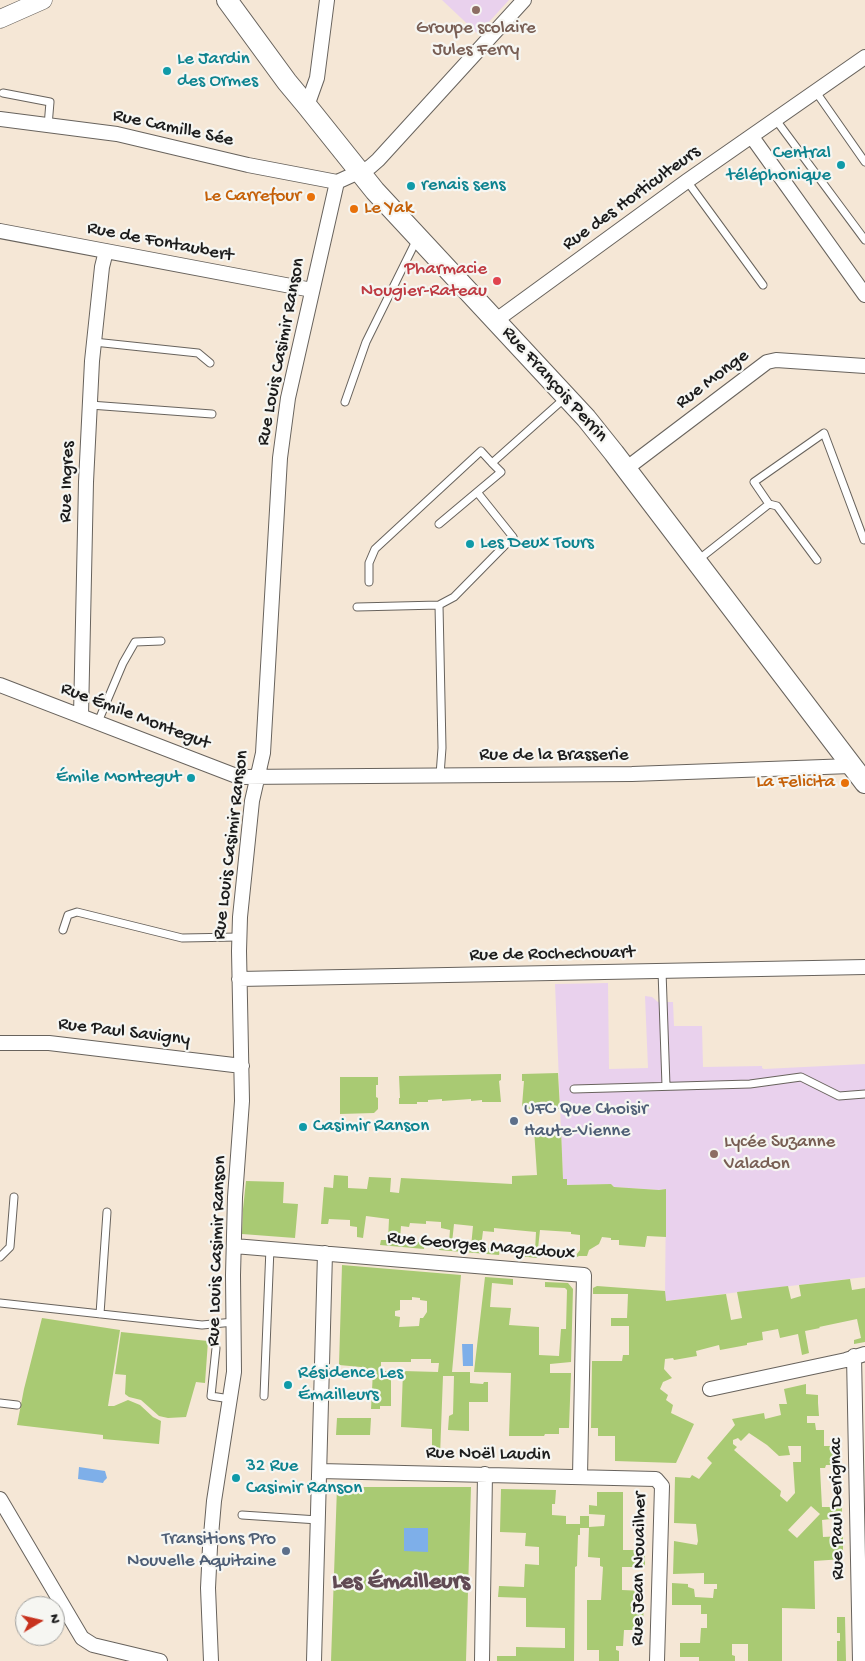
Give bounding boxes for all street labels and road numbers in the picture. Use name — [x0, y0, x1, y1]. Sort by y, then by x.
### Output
street label: Rue Camille Sée — [111, 105, 235, 153]
street label: Rue des Horticulteurs — [559, 141, 705, 257]
street label: Rue de Fontaubert — [85, 218, 235, 268]
street label: Rue Louis Casimir Ranson — [253, 256, 311, 448]
street label: Rue François Perrin — [496, 322, 612, 448]
street label: Rue Monge — [672, 345, 754, 415]
street label: Rue Ingres — [55, 441, 81, 523]
street label: Rue Émile Montegut — [57, 678, 213, 756]
street label: Rue de la Brasserie — [479, 745, 629, 767]
street label: Rue Louis Casimir Ranson — [209, 749, 255, 941]
street label: Rue de Rochechouart — [469, 942, 635, 968]
street label: Rue Paul Savigny — [57, 1014, 191, 1052]
street label: Rue Louis Casimir Ranson — [203, 1155, 233, 1347]
street label: Rue Georges Magadoux — [386, 1227, 576, 1267]
street label: Rue Paul Derignac — [825, 1438, 851, 1580]
street label: Rue Noël Laudin — [425, 1443, 551, 1467]
street label: Rue Jean Nouailher — [627, 1492, 653, 1646]

